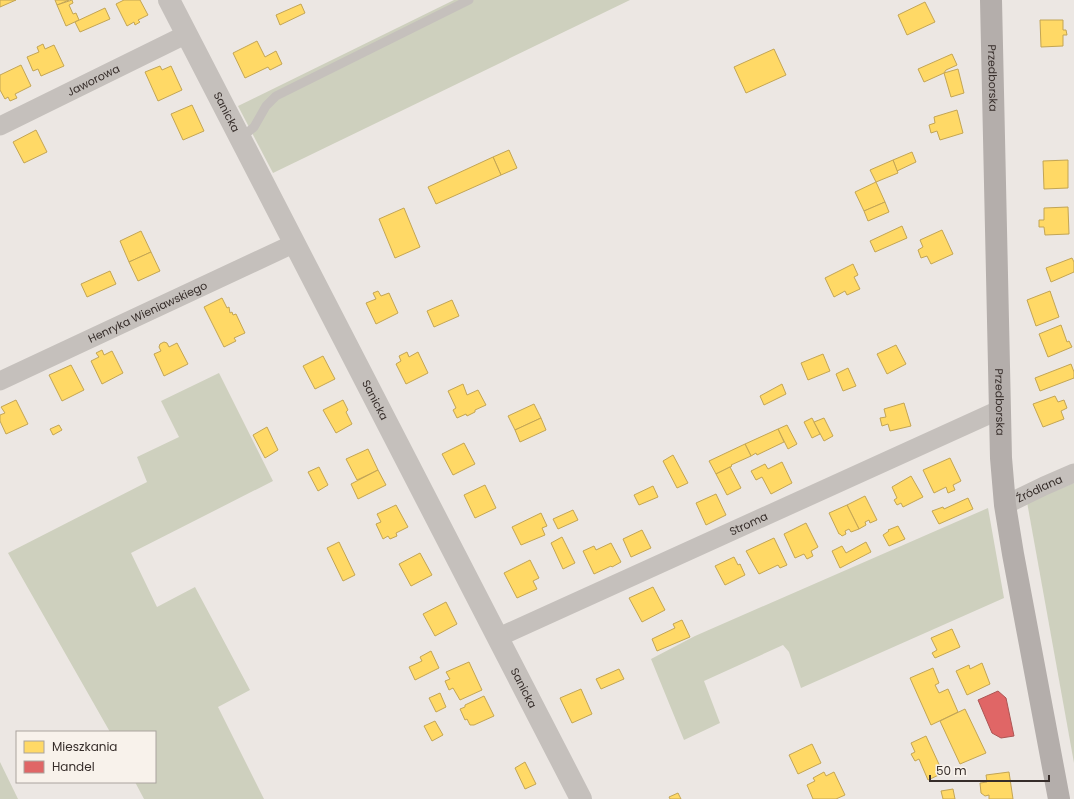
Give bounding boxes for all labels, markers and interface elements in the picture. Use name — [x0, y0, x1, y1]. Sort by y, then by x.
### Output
street label: Przedborska — [984, 44, 1001, 112]
street label: Jaworowa — [64, 60, 122, 100]
street label: Sanicka — [210, 89, 244, 135]
street label: Henryka Wieniawskiego — [85, 277, 210, 347]
street label: Przedborska — [991, 368, 1009, 436]
street label: Sanicka — [358, 377, 392, 423]
street label: Źródlana — [1014, 471, 1065, 506]
street label: Stroma — [727, 508, 770, 539]
street label: Sanicka — [507, 665, 541, 711]
legend — [16, 731, 156, 783]
text: Mieszkania — [52, 738, 118, 755]
scale bar — [930, 757, 1049, 783]
text: Handel — [52, 758, 95, 775]
text: 50 m — [936, 762, 967, 779]

